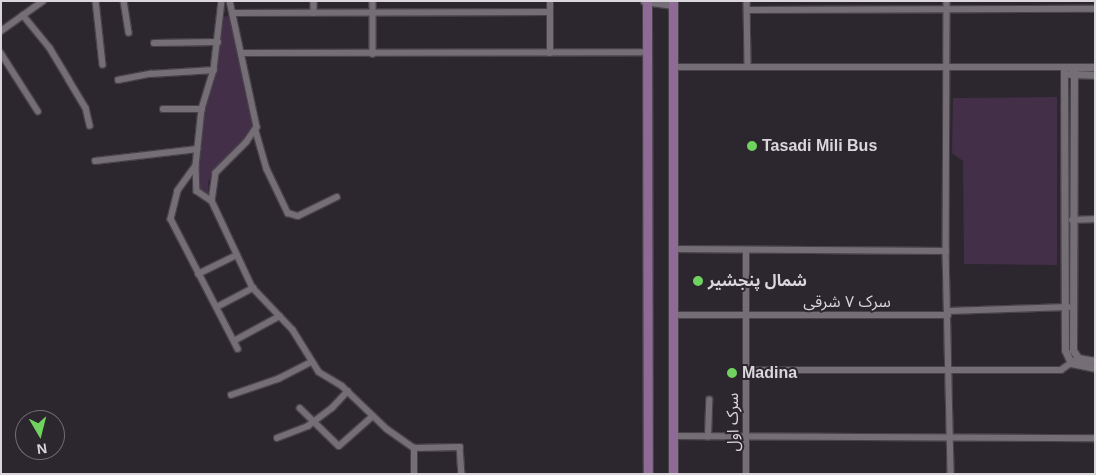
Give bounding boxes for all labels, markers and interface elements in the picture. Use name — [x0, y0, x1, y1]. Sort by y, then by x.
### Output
place label: Tasadi Mili Bus — [762, 136, 877, 156]
marker: Tasadi Mili Bus — [746, 140, 758, 152]
place label: شمال پنجشیر — [708, 271, 807, 291]
marker: شمال پنجشیر — [692, 275, 704, 287]
street label: سرک ۷ شرقی — [803, 292, 891, 312]
place label: Madina — [742, 363, 797, 383]
marker: Madina — [726, 367, 738, 379]
street label: سرک‌ اول — [723, 393, 743, 451]
north arrow — [15, 410, 65, 460]
text: N — [36, 440, 48, 457]

